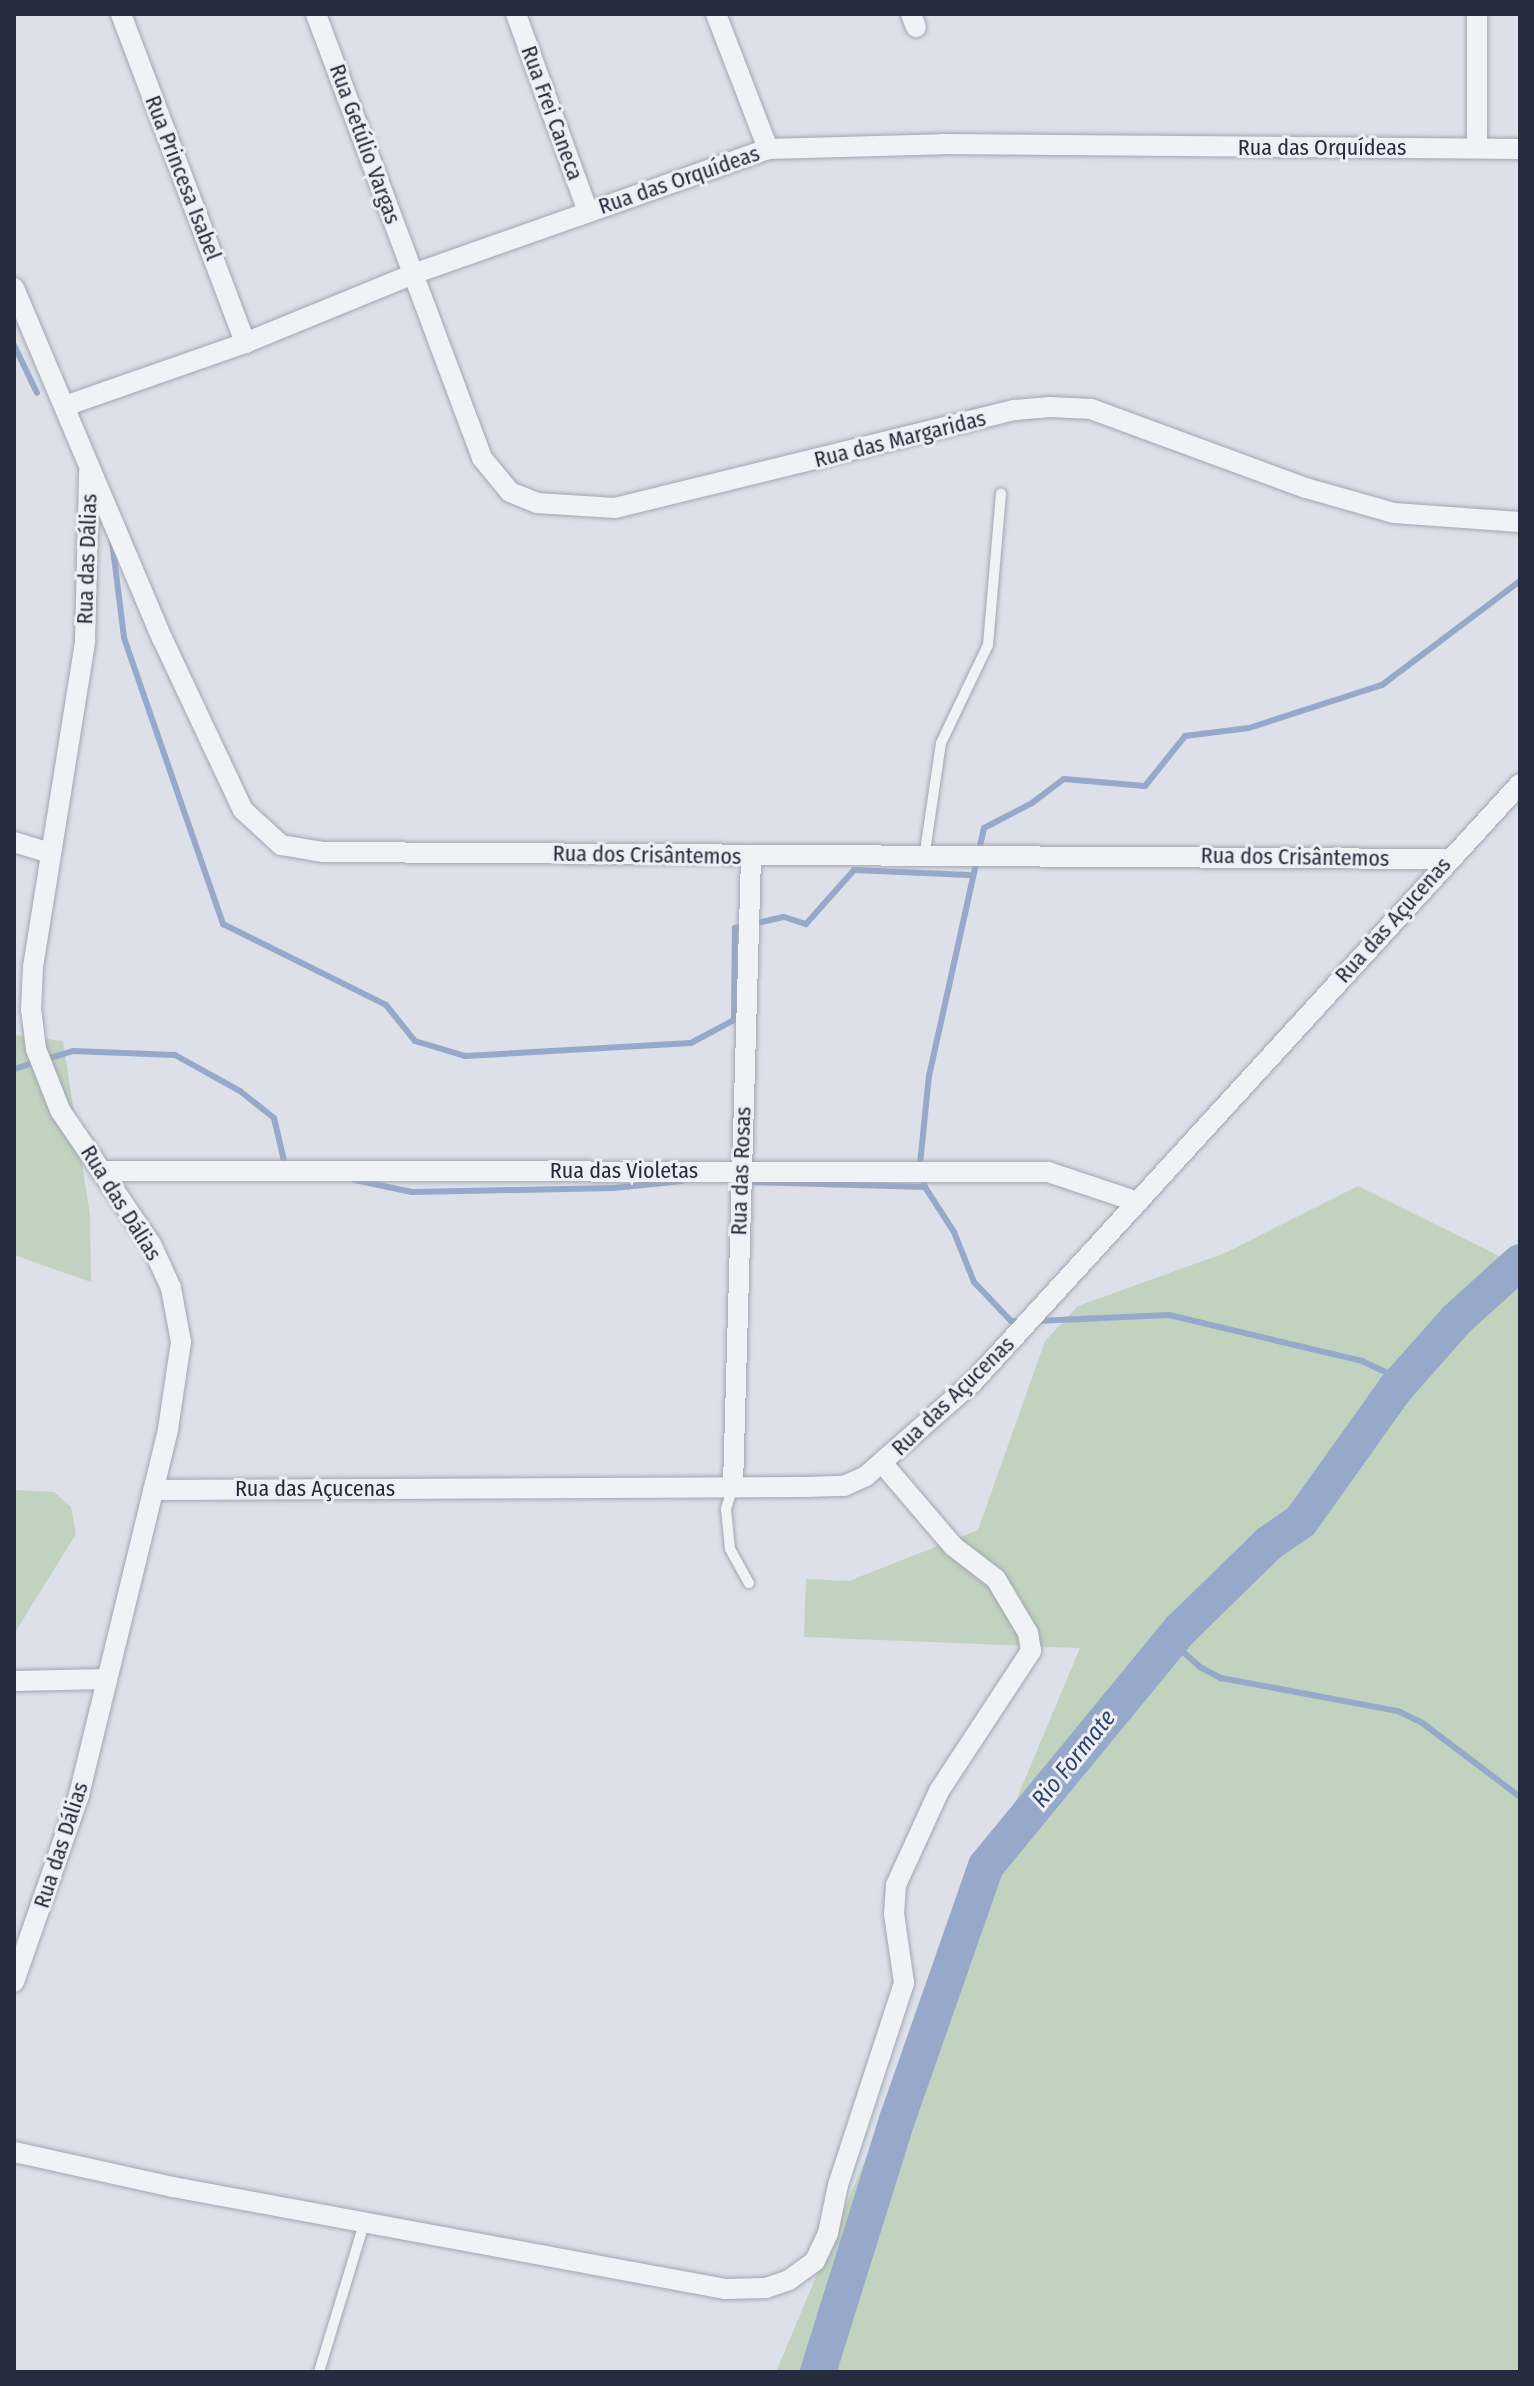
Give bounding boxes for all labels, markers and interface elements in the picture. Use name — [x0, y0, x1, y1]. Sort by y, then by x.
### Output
street label: Rua Frei Caneca — [515, 42, 589, 184]
street label: Rua Getúlio Vargas — [324, 60, 406, 228]
street label: Rua Princesa Isabel — [139, 92, 227, 264]
street label: Rua das Orquídeas — [1238, 135, 1406, 161]
street label: Rua das Orquídeas — [595, 140, 763, 220]
street label: Rua das Margaridas — [811, 405, 989, 473]
street label: Rua das Dálias — [72, 493, 102, 625]
street label: Rua dos Crisântemos — [552, 840, 742, 870]
street label: Rua dos Crisântemos — [1200, 842, 1390, 872]
street label: Rua das Açucenas — [1330, 852, 1456, 988]
street label: Rua das Rosas — [726, 1106, 756, 1236]
street label: Rua das Dálias — [75, 1140, 167, 1266]
street label: Rua das Violetas — [550, 1158, 698, 1184]
street label: Rua das Açucenas — [886, 1331, 1020, 1461]
street label: Rua das Açucenas — [235, 1476, 395, 1502]
water label: Rio Formate — [1026, 1704, 1122, 1814]
street label: Rua das Dálias — [28, 1779, 94, 1911]

